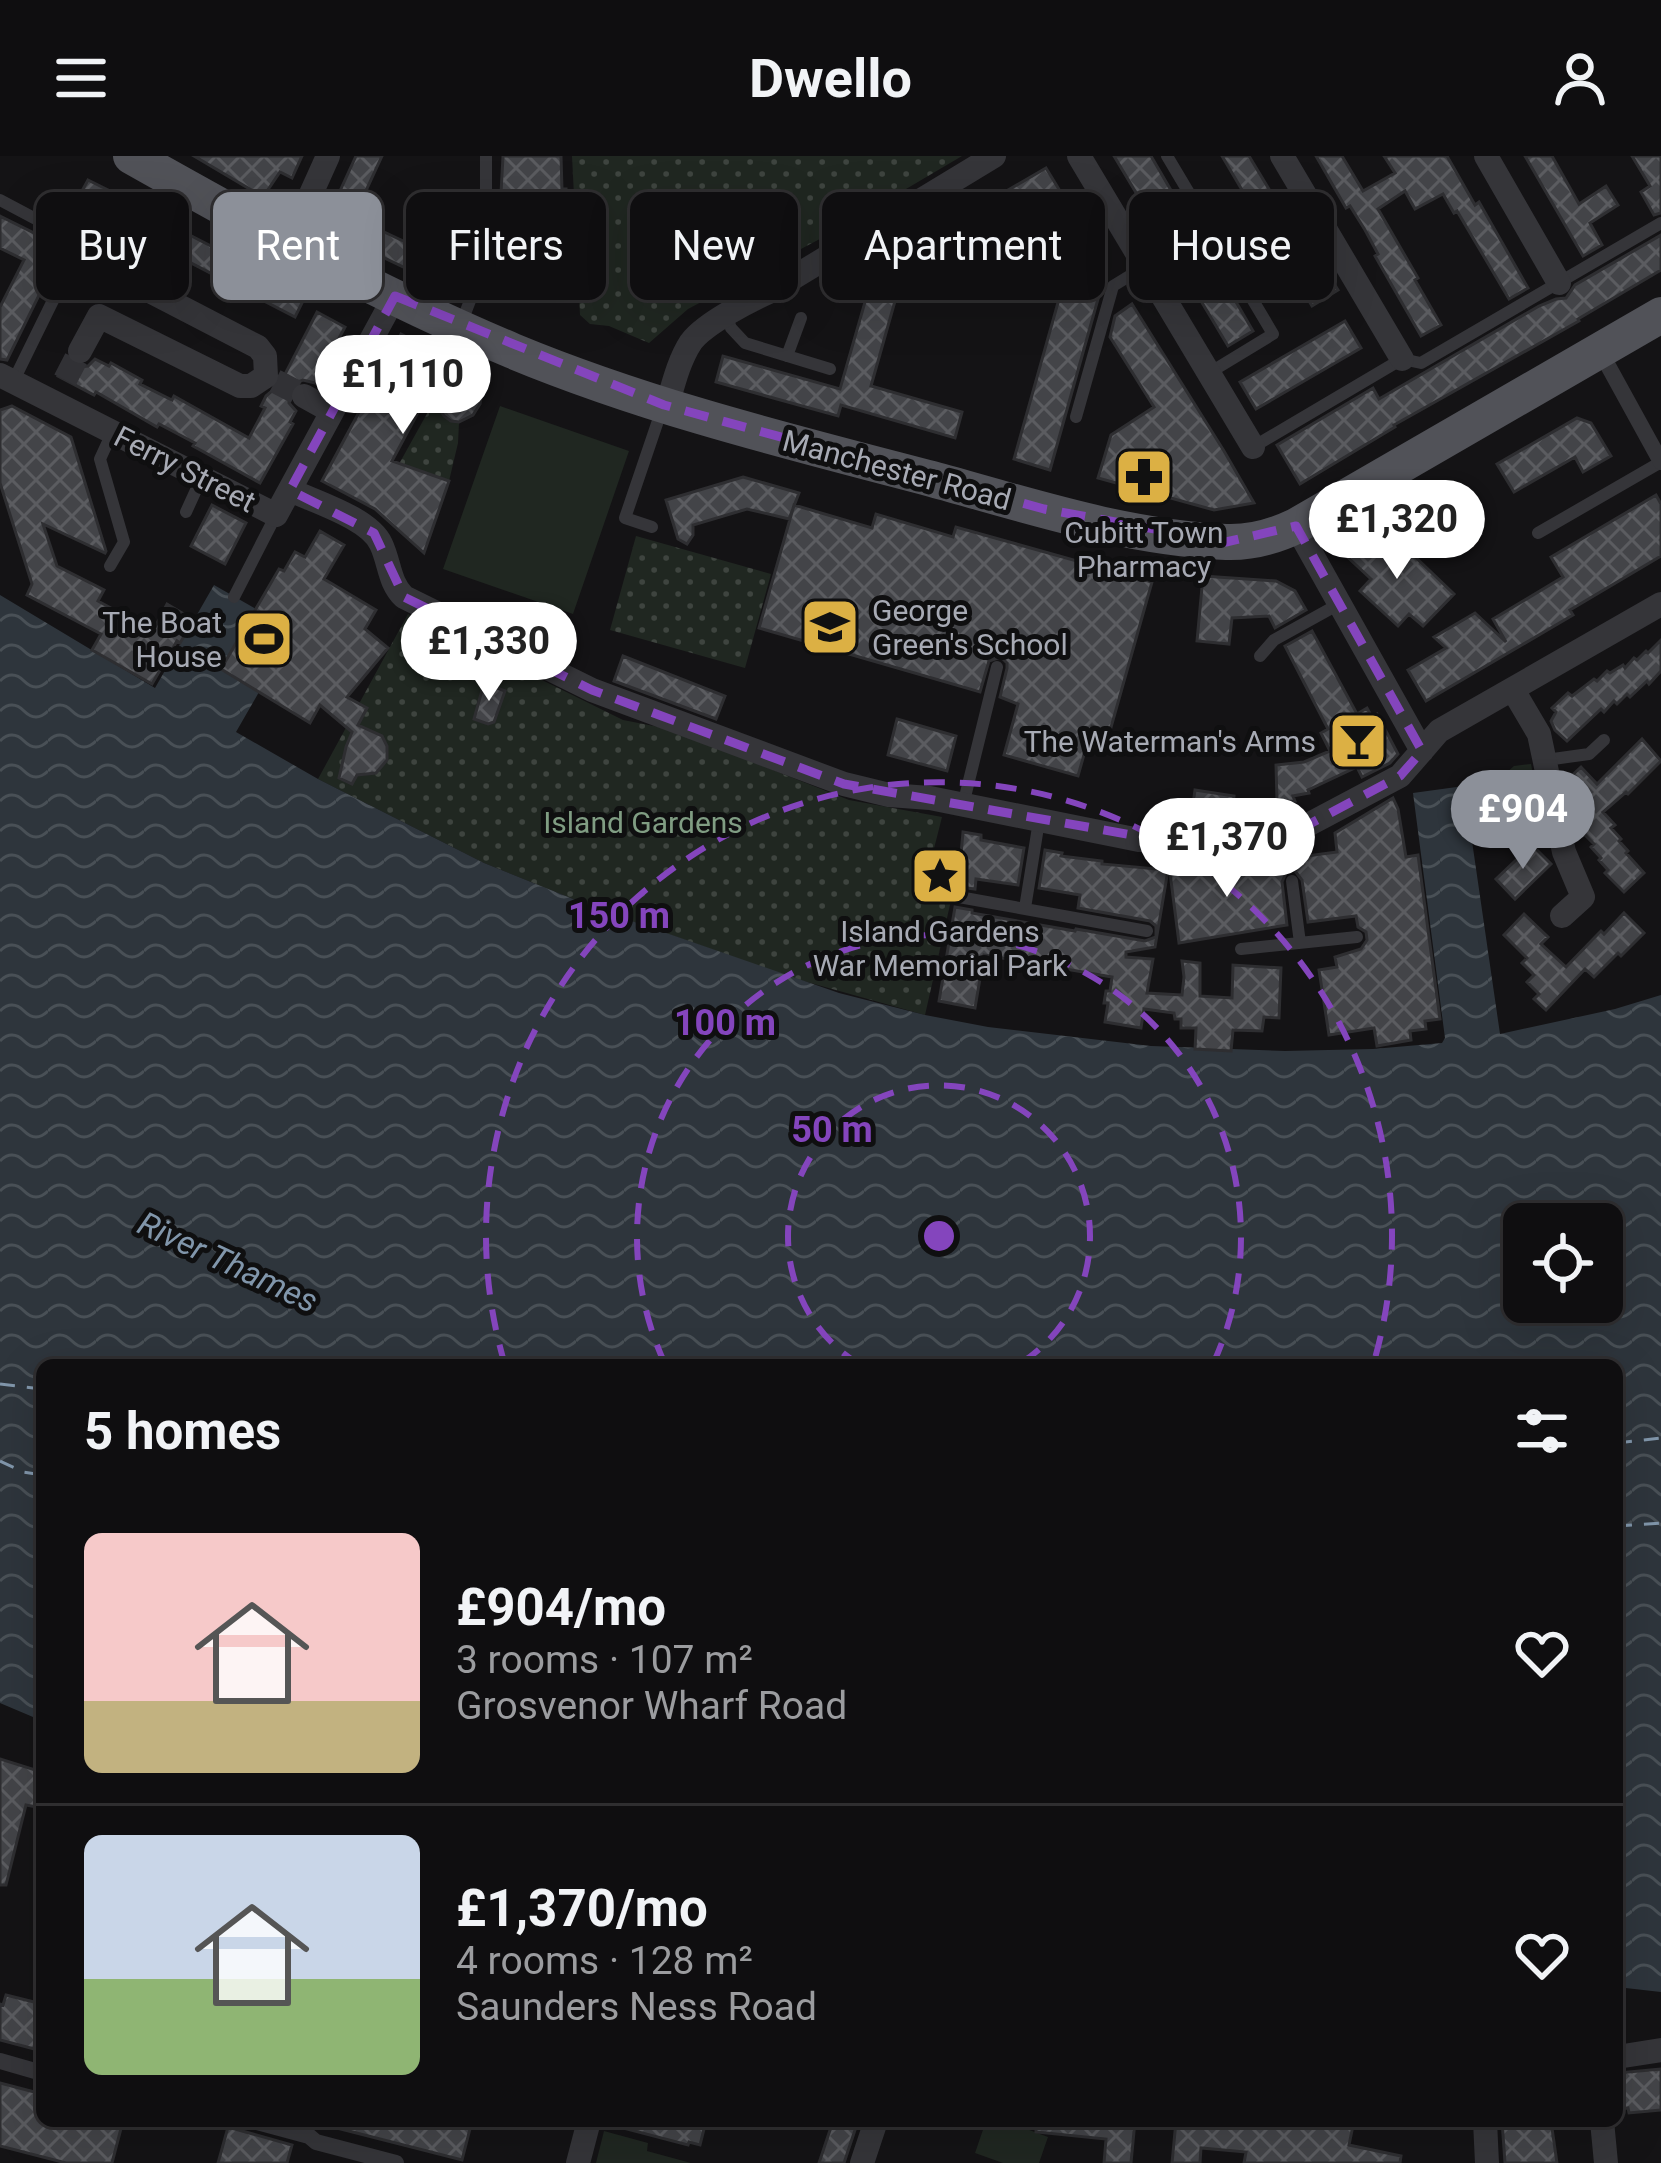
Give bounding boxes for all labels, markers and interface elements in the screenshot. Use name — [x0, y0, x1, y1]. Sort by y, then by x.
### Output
icon: menu — [48, 45, 114, 111]
icon: person — [1547, 45, 1613, 111]
text: Dwello — [749, 47, 912, 110]
chip: Buy — [36, 192, 189, 300]
chip: Rent — [213, 192, 382, 300]
chip: Filters — [406, 192, 606, 300]
chip: New — [630, 192, 798, 300]
chip: Apartment — [822, 192, 1105, 300]
chip: House — [1129, 192, 1334, 300]
pin: £1,110 — [305, 335, 501, 437]
text: £1,110 — [342, 351, 464, 397]
street label: Ferry Street — [109, 419, 261, 519]
street label: Manchester Road — [779, 423, 1015, 517]
pharmacy icon: Cubitt Town Pharmacy — [1113, 446, 1175, 508]
pin: £1,320 — [1299, 480, 1495, 582]
text: £1,320 — [1336, 496, 1458, 542]
place label: Cubitt Town Pharmacy — [1064, 515, 1224, 584]
place label: George Green's School — [872, 593, 1068, 662]
school or university icon: George Green's School — [799, 596, 861, 658]
pin: £1,330 — [391, 602, 587, 704]
place label: The Boat House — [102, 605, 222, 674]
sports icon: The Boat House — [233, 608, 295, 670]
text: £1,330 — [428, 618, 550, 664]
bar icon: The Waterman's Arms — [1327, 710, 1389, 772]
place label: The Waterman's Arms — [1024, 724, 1316, 759]
pin: £904 — [1452, 770, 1594, 872]
text: £904 — [1478, 786, 1568, 832]
pin: £1,370 — [1129, 798, 1325, 900]
park label: Island Gardens — [543, 805, 743, 840]
text: £1,370 — [1166, 814, 1288, 860]
place icon: Island Gardens War Memorial Park — [909, 845, 971, 907]
text: 150 m — [568, 895, 670, 937]
place label: Island Gardens War Memorial Park — [813, 914, 1068, 983]
text: 100 m — [674, 1002, 776, 1044]
text: 50 m — [791, 1109, 873, 1151]
water label: River Thames — [132, 1203, 324, 1321]
map controls — [1503, 1203, 1623, 1323]
button: locate — [1503, 1203, 1623, 1323]
centre of rings — [918, 1215, 960, 1257]
icon: filters — [1509, 1398, 1575, 1464]
text: 5 homes — [84, 1402, 281, 1461]
text: £904/mo — [456, 1578, 666, 1637]
icon: home — [180, 1581, 324, 1725]
icon: heart — [1509, 1620, 1575, 1686]
text: 3 rooms · 107 m² — [456, 1637, 753, 1683]
text: Grosvenor Wharf Road — [456, 1683, 847, 1729]
text: £1,370/mo — [456, 1879, 708, 1938]
icon: home — [180, 1883, 324, 2027]
icon: heart — [1509, 1922, 1575, 1988]
text: 4 rooms · 128 m² — [456, 1938, 753, 1984]
text: Saunders Ness Road — [456, 1984, 817, 2030]

